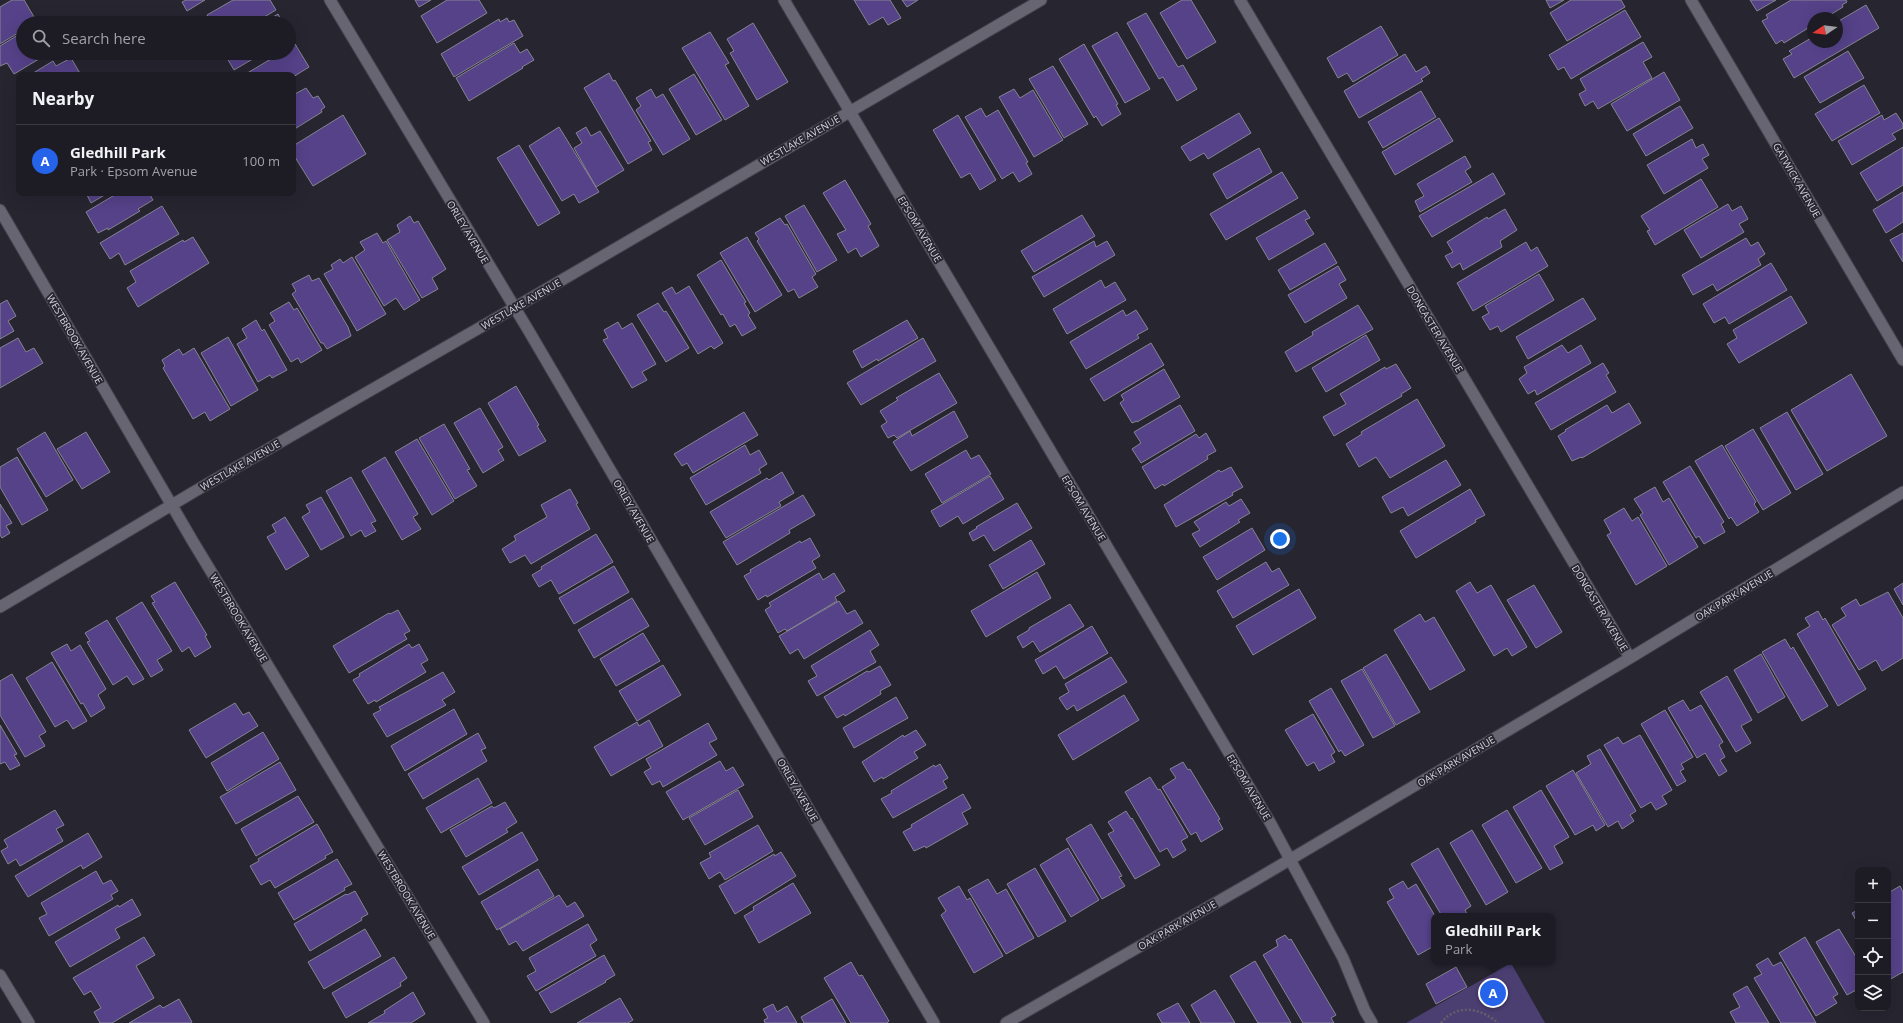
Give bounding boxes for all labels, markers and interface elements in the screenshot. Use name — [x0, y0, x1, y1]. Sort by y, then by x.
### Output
north arrow — [1807, 12, 1843, 48]
search box — [16, 16, 296, 60]
icon: search — [30, 27, 52, 49]
text: Search here — [62, 28, 146, 48]
text: Nearby — [32, 87, 94, 110]
street label: WESTLAKE AVENUE — [758, 111, 842, 169]
street label: GATWICK AVENUE — [1770, 140, 1824, 220]
text: Gledhill Park — [70, 142, 166, 162]
text: A — [41, 152, 49, 170]
text: 100 m — [242, 152, 280, 170]
text: Park · Epsom Avenue — [70, 162, 197, 180]
street label: EPSOM AVENUE — [895, 193, 945, 265]
street label: ORLEY AVENUE — [444, 198, 492, 266]
street label: WESTLAKE AVENUE — [479, 275, 563, 333]
street label: DONCASTER AVENUE — [1404, 283, 1466, 375]
street label: WESTBROOK AVENUE — [44, 292, 106, 386]
street label: WESTLAKE AVENUE — [198, 436, 282, 494]
street label: EPSOM AVENUE — [1059, 472, 1109, 544]
street label: ORLEY AVENUE — [610, 477, 658, 545]
your location — [1270, 529, 1290, 549]
street label: DONCASTER AVENUE — [1569, 562, 1631, 654]
street label: OAK PARK AVENUE — [1693, 566, 1775, 624]
street label: WESTBROOK AVENUE — [207, 571, 271, 665]
street label: OAK PARK AVENUE — [1415, 732, 1497, 790]
street label: EPSOM AVENUE — [1224, 751, 1274, 823]
street label: ORLEY AVENUE — [774, 756, 822, 824]
street label: WESTBROOK AVENUE — [375, 848, 439, 942]
map controls — [1855, 867, 1891, 1011]
button: + — [1855, 867, 1891, 903]
street label: OAK PARK AVENUE — [1135, 897, 1219, 953]
button: − — [1855, 903, 1891, 939]
popup — [1431, 913, 1555, 965]
text: Gledhill Park — [1445, 920, 1541, 940]
button: locate — [1855, 939, 1891, 975]
text: Park — [1445, 940, 1472, 958]
button: layers — [1855, 975, 1891, 1011]
pin: A — [1480, 978, 1506, 1008]

